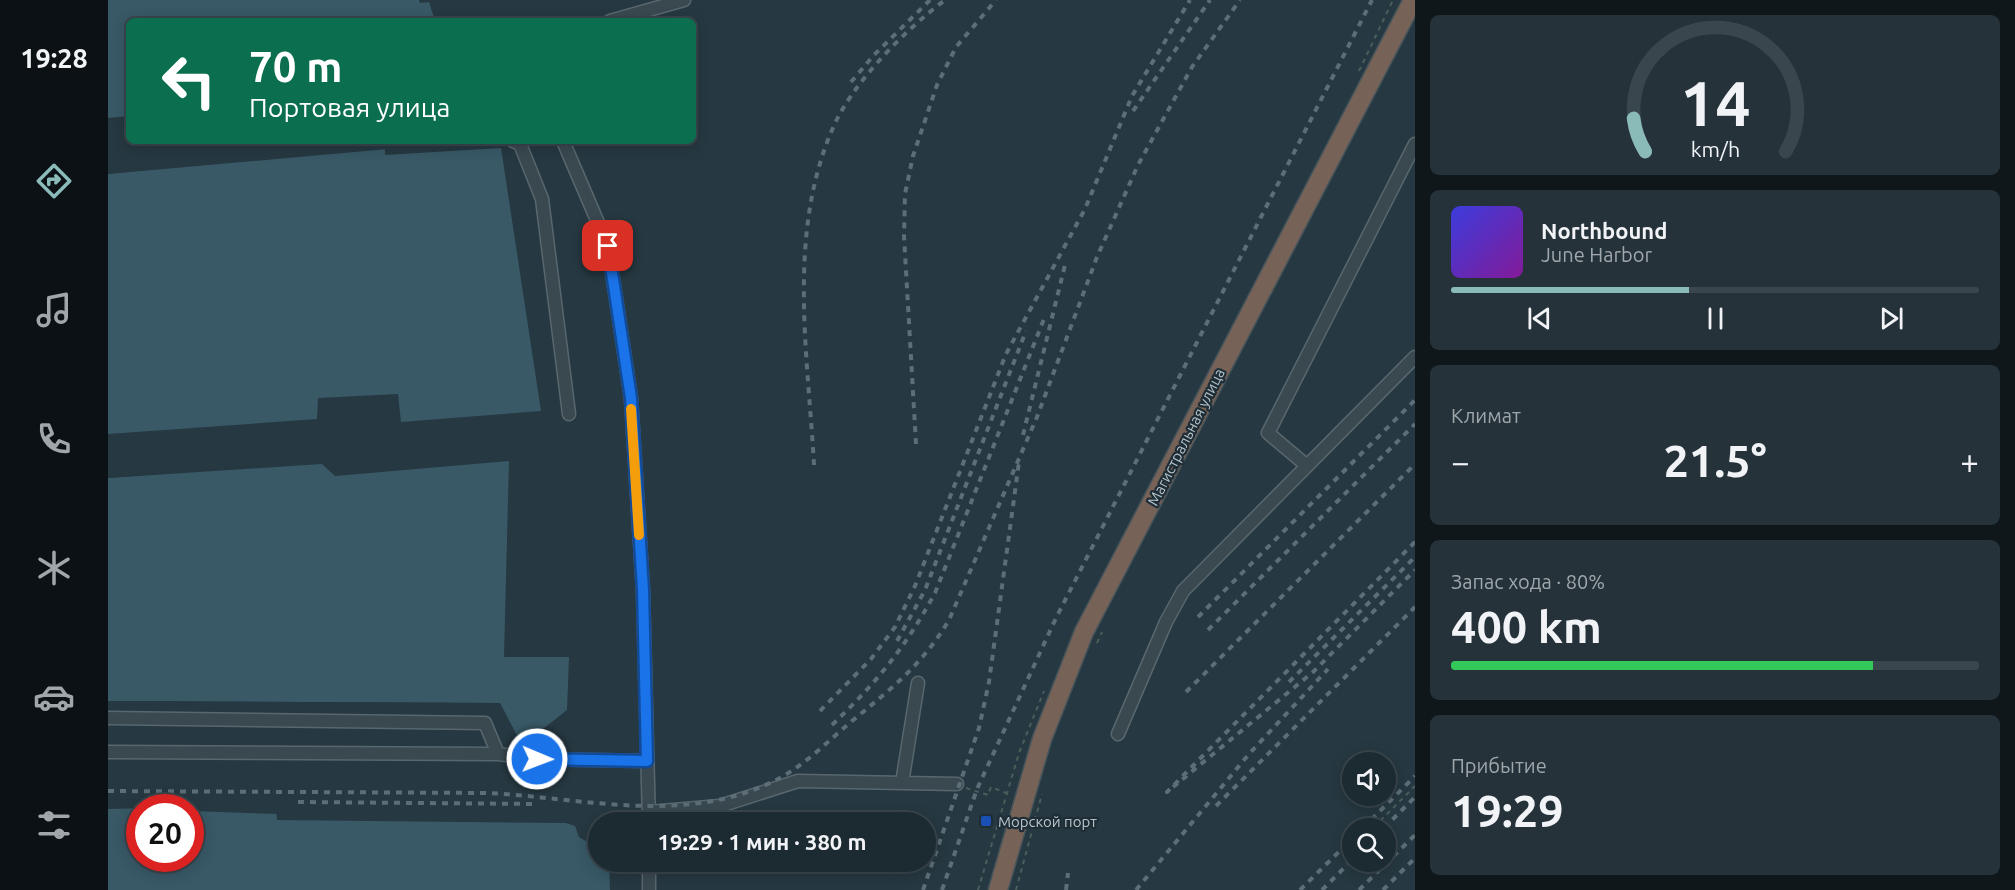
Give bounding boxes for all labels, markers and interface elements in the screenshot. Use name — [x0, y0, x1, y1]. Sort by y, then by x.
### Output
icon: left — [150, 42, 228, 120]
text: 19:28 — [20, 43, 88, 73]
text: 70 m — [249, 43, 343, 90]
text: 14 — [1680, 68, 1750, 138]
text: Портовая улица — [249, 92, 450, 122]
text: km/h — [1690, 137, 1740, 161]
icon: directions — [33, 160, 75, 202]
text: Northbound — [1541, 218, 1667, 243]
pin — [582, 220, 633, 271]
icon: arrive — [591, 229, 624, 262]
text: June Harbor — [1541, 243, 1652, 266]
icon: music — [33, 289, 75, 331]
icon: previous — [1523, 302, 1556, 335]
icon: pause — [1699, 302, 1732, 335]
icon: next — [1875, 302, 1908, 335]
street label: Магистральная улица — [1144, 366, 1228, 508]
text: Климат — [1451, 404, 1521, 427]
icon: phone — [33, 418, 75, 460]
text: 21.5° — [1663, 435, 1767, 486]
text: − — [1451, 443, 1470, 480]
text: + — [1960, 443, 1979, 480]
icon: climate — [33, 547, 75, 589]
text: Запас хода · 80% — [1451, 570, 1605, 593]
text: 400 km — [1451, 601, 1602, 652]
icon: car — [33, 676, 75, 718]
position arrow — [505, 727, 569, 791]
map controls — [1342, 752, 1396, 872]
button: sound — [1342, 752, 1396, 806]
text: Прибытие — [1451, 754, 1547, 777]
text: 19:29 — [1451, 785, 1564, 836]
speed limit sign: 20 — [126, 794, 204, 872]
icon: filters — [33, 804, 75, 846]
place label: Морской порт — [998, 813, 1097, 830]
marker: Морской порт — [979, 814, 993, 828]
button: search — [1342, 818, 1396, 872]
text: 19:29 · 1 мин · 380 m — [658, 829, 866, 854]

